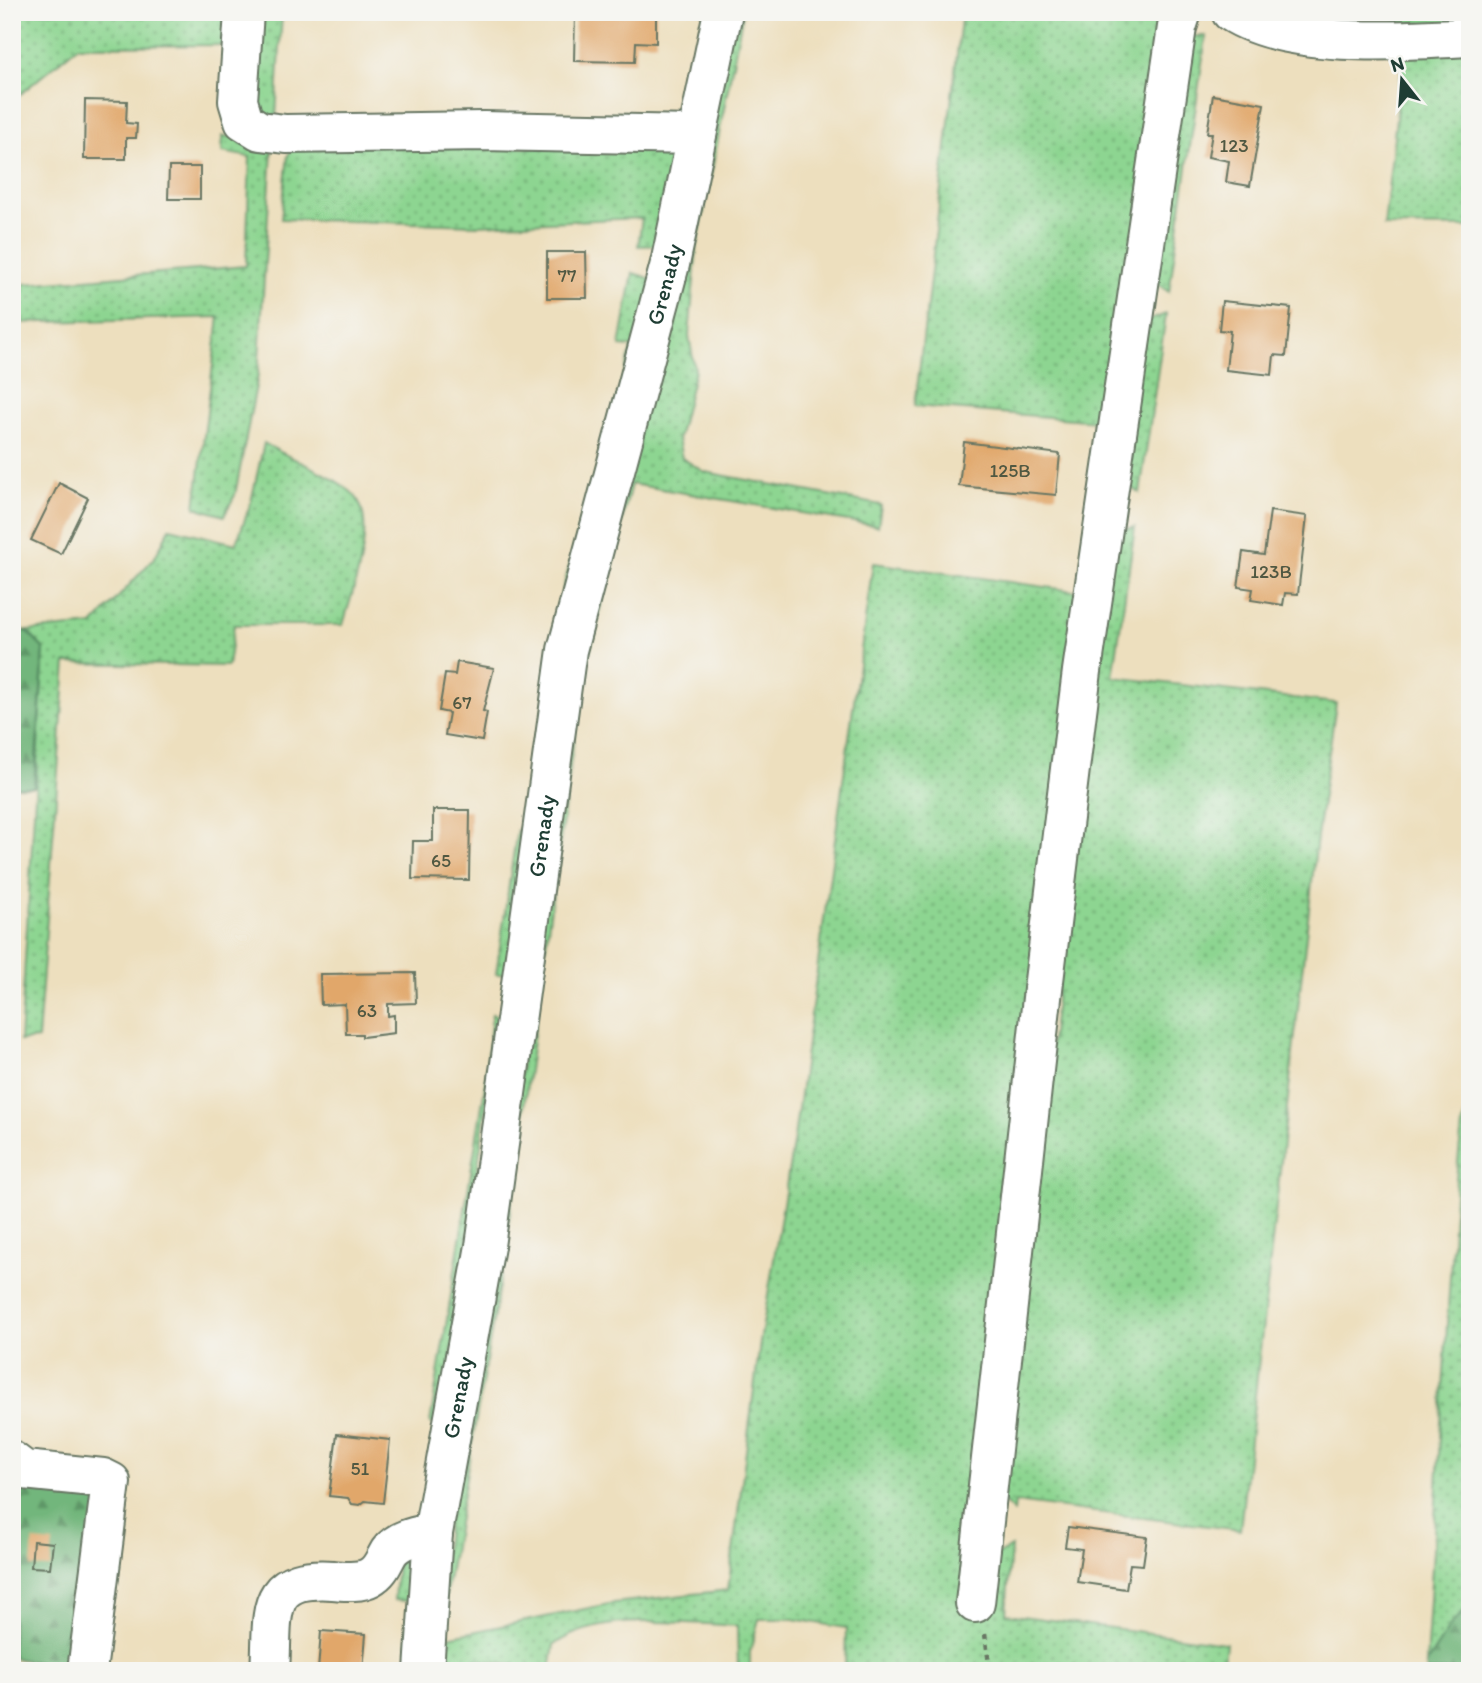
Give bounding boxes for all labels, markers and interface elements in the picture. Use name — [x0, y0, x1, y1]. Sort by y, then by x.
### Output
north arrow — [1366, 46, 1436, 116]
text: N — [1388, 51, 1407, 77]
house number: 123 — [1219, 134, 1249, 157]
street label: Grenady — [640, 241, 688, 328]
house number: 77 — [558, 264, 576, 287]
house number: 125B — [989, 459, 1031, 482]
house number: 123B — [1250, 560, 1292, 583]
house number: 67 — [452, 691, 472, 714]
street label: Grenady — [522, 793, 561, 879]
house number: 65 — [431, 849, 451, 872]
house number: 63 — [357, 999, 377, 1022]
street label: Grenady — [436, 1354, 479, 1441]
house number: 51 — [351, 1457, 370, 1480]

